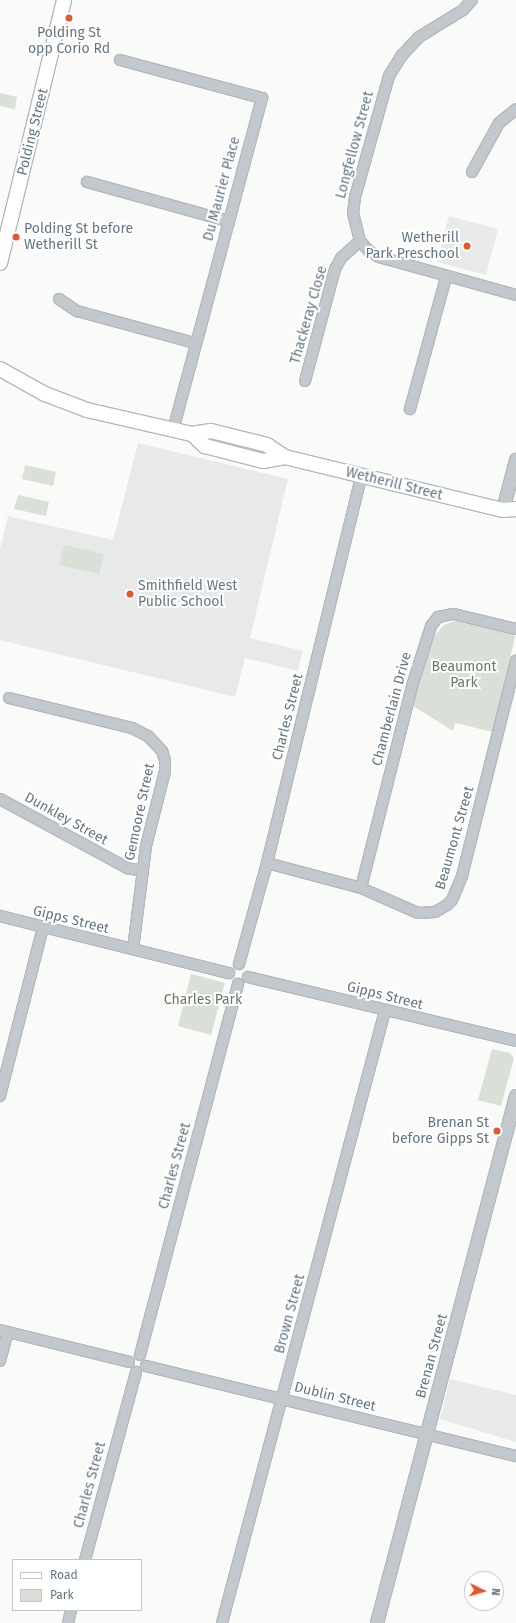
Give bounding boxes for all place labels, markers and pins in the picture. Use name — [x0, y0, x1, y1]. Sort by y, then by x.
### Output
marker: Polding St opp Corio Rd — [64, 13, 74, 23]
place label: Polding St opp Corio Rd — [28, 25, 110, 58]
place label: Polding St before Wetherill St — [24, 221, 133, 254]
place label: Wetherill Park Preschool — [365, 230, 459, 262]
marker: Polding St before Wetherill St — [11, 232, 21, 242]
marker: Wetherill Park Preschool — [462, 241, 472, 251]
place label: Smithfield West Public School — [138, 578, 237, 610]
marker: Smithfield West Public School — [125, 589, 135, 599]
place label: Brenan St before Gipps St — [392, 1115, 489, 1148]
marker: Brenan St before Gipps St — [492, 1126, 502, 1136]

